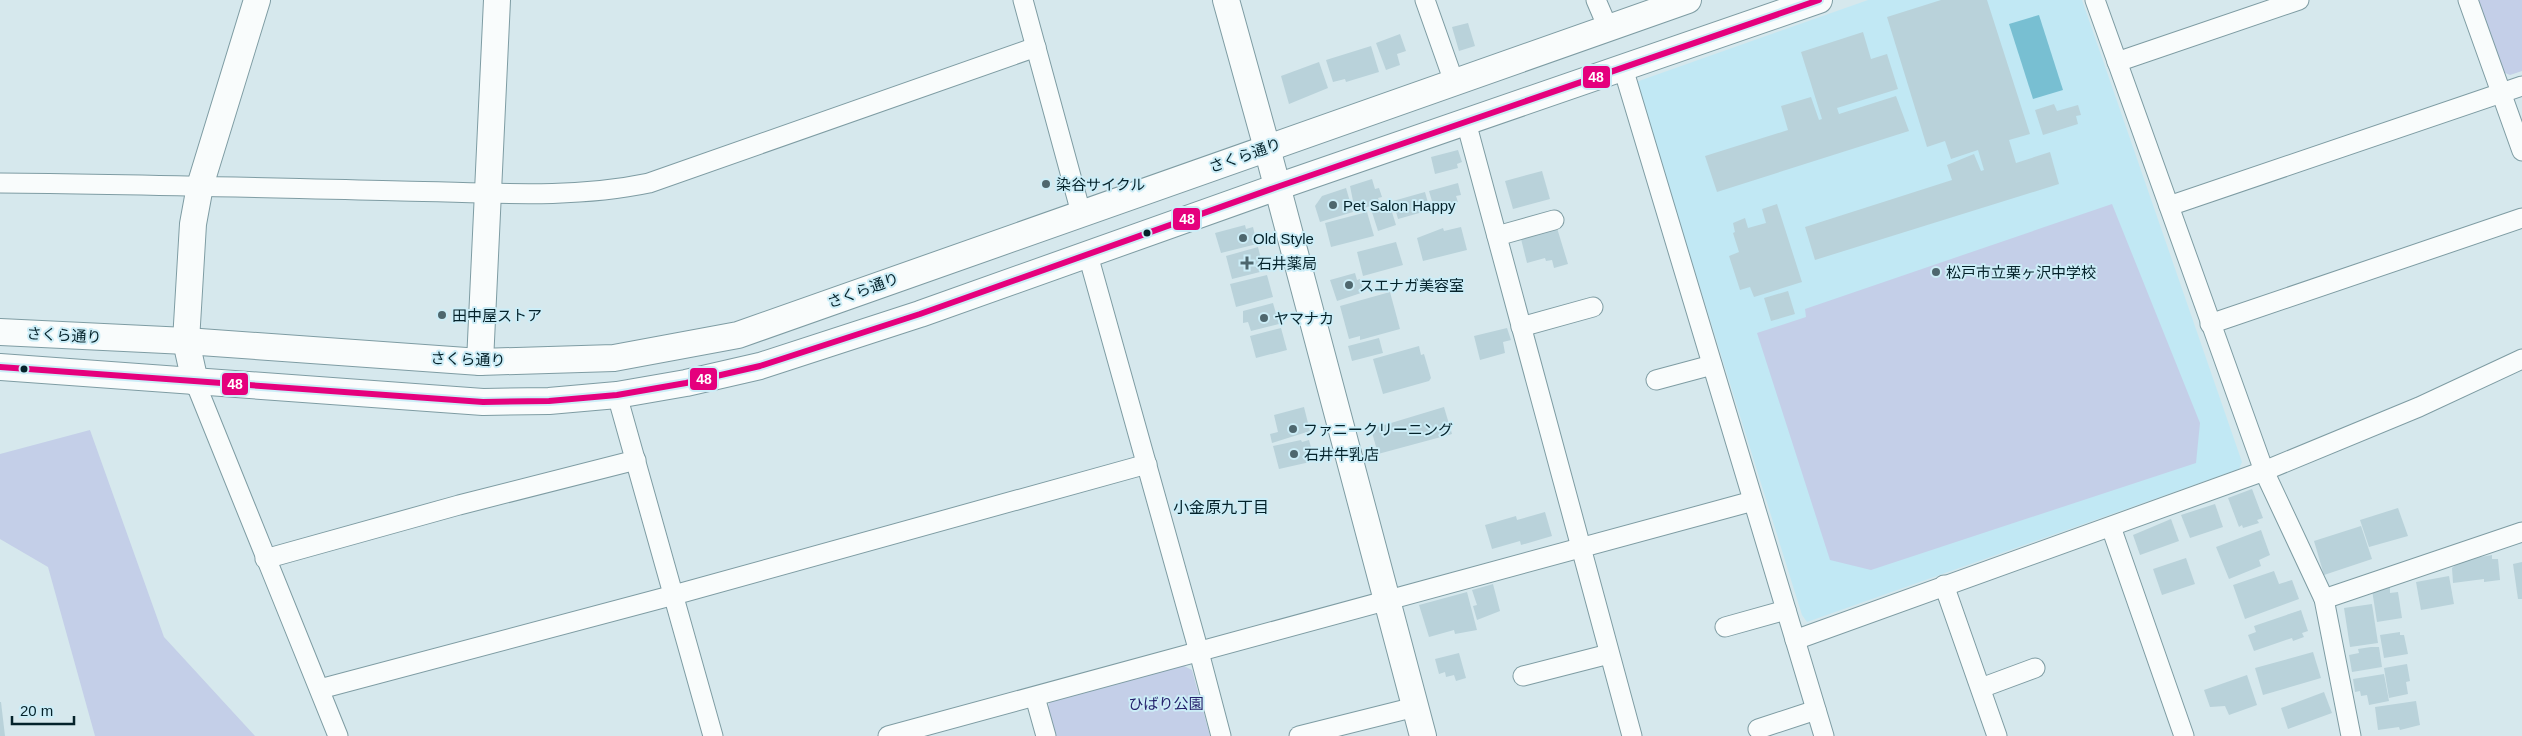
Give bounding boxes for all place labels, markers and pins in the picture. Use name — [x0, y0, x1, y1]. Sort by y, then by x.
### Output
place label: 染谷サイクル — [1056, 176, 1145, 193]
marker: 染谷サイクル — [1040, 178, 1052, 190]
place label: Pet Salon Happy — [1343, 197, 1456, 214]
marker: Pet Salon Happy — [1327, 199, 1339, 211]
unlabelled marker — [1142, 228, 1152, 238]
place label: Old Style — [1253, 230, 1314, 247]
marker: Old Style — [1237, 232, 1249, 244]
place label: 石井薬局 — [1257, 255, 1317, 272]
marker: 石井薬局 — [1241, 257, 1253, 269]
place label: 松戸市立栗ヶ沢中学校 — [1946, 264, 2096, 281]
marker: 松戸市立栗ヶ沢中学校 — [1930, 266, 1942, 278]
place label: スエナガ美容室 — [1359, 277, 1464, 294]
marker: スエナガ美容室 — [1343, 279, 1355, 291]
place label: 田中屋ストア — [452, 307, 542, 324]
marker: 田中屋ストア — [436, 309, 448, 321]
place label: ヤマナカ — [1274, 310, 1334, 327]
marker: ヤマナカ — [1258, 312, 1270, 324]
unlabelled marker — [19, 364, 29, 374]
place label: ファニークリーニング — [1303, 421, 1453, 438]
marker: ファニークリーニング — [1287, 423, 1299, 435]
place label: 石井牛乳店 — [1304, 446, 1379, 463]
marker: 石井牛乳店 — [1288, 448, 1300, 460]

